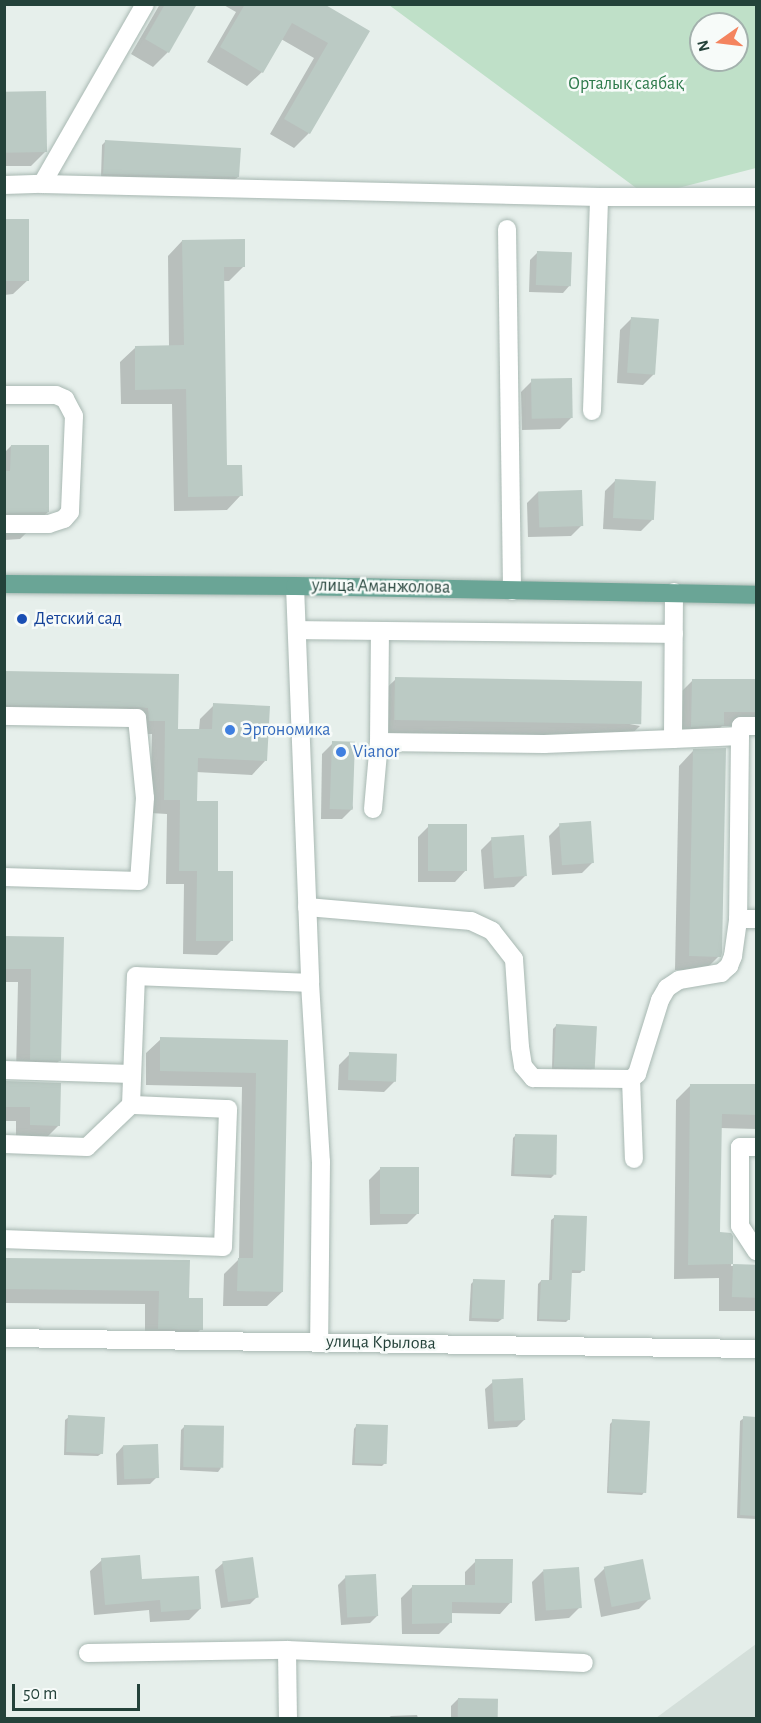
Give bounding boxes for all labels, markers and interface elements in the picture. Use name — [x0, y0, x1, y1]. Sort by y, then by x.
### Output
north arrow — [689, 12, 749, 72]
text: N — [694, 39, 713, 53]
park label: Орталық саябақ — [568, 73, 684, 95]
street label: улица Аманжолова — [312, 575, 450, 599]
place label: Детский сад — [34, 608, 122, 630]
marker: Детский сад — [15, 612, 29, 626]
place label: Эргономика — [242, 719, 330, 741]
marker: Эргономика — [223, 723, 237, 737]
place label: Vianor — [353, 741, 399, 763]
marker: Vianor — [334, 745, 348, 759]
street label: улица Крылова — [326, 1331, 436, 1355]
scale bar — [15, 1672, 142, 1710]
text: 50 m — [23, 1685, 57, 1703]

